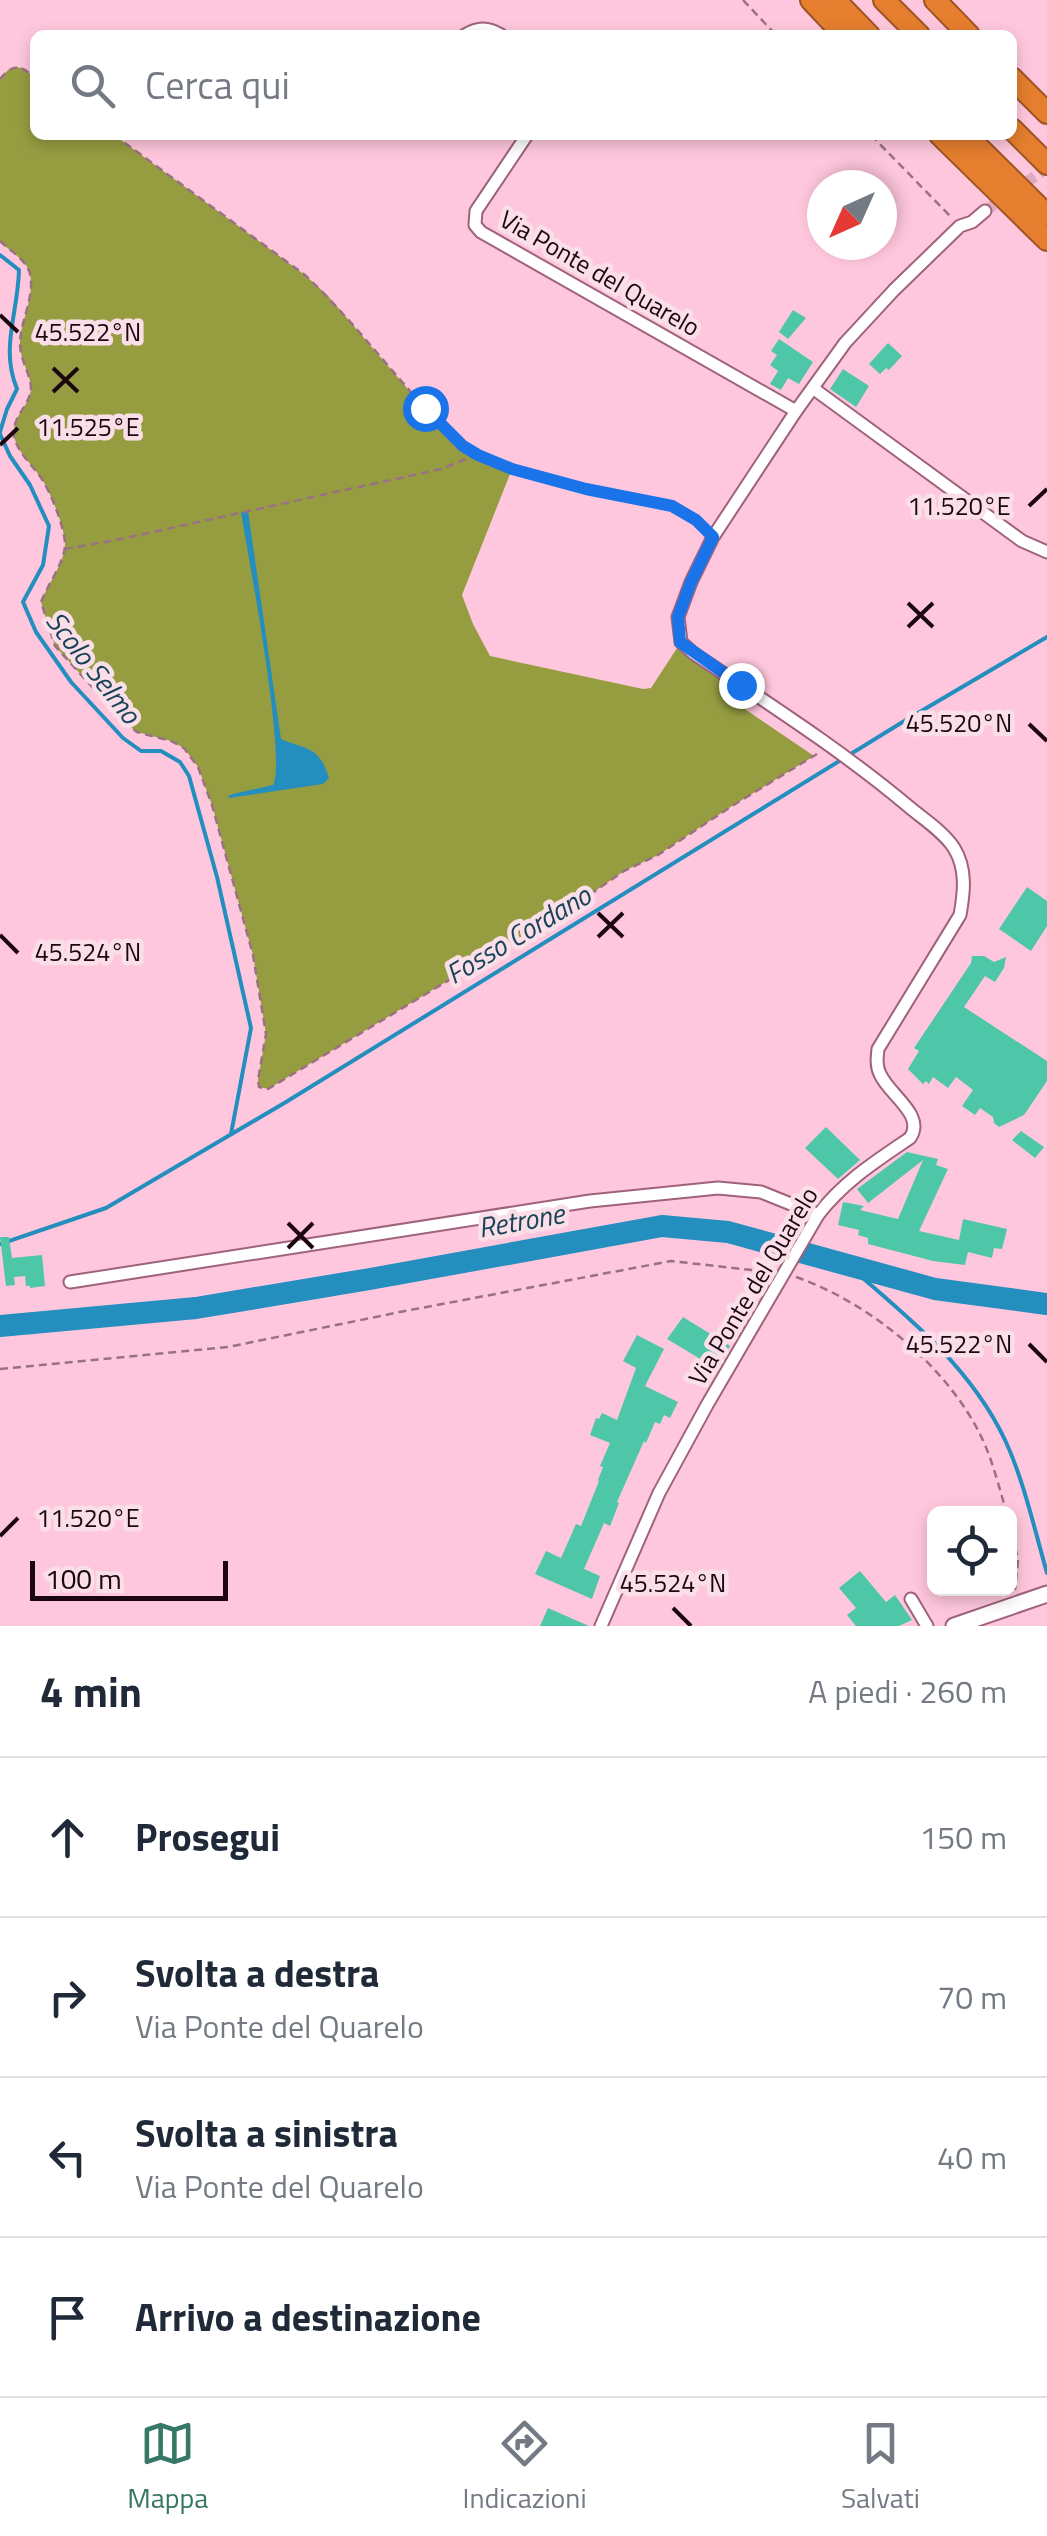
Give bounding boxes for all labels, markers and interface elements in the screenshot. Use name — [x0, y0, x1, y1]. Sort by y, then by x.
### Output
search box — [30, 30, 1017, 140]
text: Cerca qui — [145, 56, 290, 114]
icon: search — [65, 58, 120, 113]
north arrow — [807, 170, 897, 260]
street label: Via Ponte del Quarelo — [493, 200, 707, 346]
text: 45.522°N — [35, 313, 141, 351]
route start — [403, 386, 449, 432]
text: 11.525°E — [36, 408, 140, 446]
text: 11.520°E — [907, 487, 1011, 525]
water label: Scolo Selmo — [36, 601, 153, 734]
route end — [719, 663, 765, 709]
text: 45.520°N — [906, 704, 1012, 742]
water label: Fosso Cordano — [437, 873, 600, 994]
text: 45.524°N — [35, 933, 141, 971]
street label: Via Ponte del Quarelo — [679, 1180, 827, 1392]
water label: Retrone — [475, 1191, 569, 1249]
text: 45.522°N — [906, 1325, 1012, 1363]
text: 11.520°E — [36, 1499, 140, 1537]
map controls — [927, 1506, 1017, 1596]
button: locate — [927, 1506, 1017, 1596]
scale bar — [30, 1556, 228, 1600]
text: 100 m — [45, 1557, 122, 1600]
text: 45.524°N — [620, 1564, 726, 1602]
text: 4 min — [40, 1659, 142, 1723]
text: A piedi · 260 m — [808, 1667, 1007, 1715]
text: Prosegui — [135, 1808, 280, 1866]
icon: ahead — [40, 1810, 95, 1865]
text: 150 m — [919, 1813, 1007, 1861]
text: Svolta a destra — [135, 1944, 380, 2002]
icon: right — [40, 1970, 95, 2025]
text: 70 m — [937, 1973, 1007, 2021]
text: Via Ponte del Quarelo — [135, 2002, 424, 2050]
text: Svolta a sinistra — [135, 2104, 398, 2162]
icon: left — [40, 2130, 95, 2185]
text: 40 m — [937, 2133, 1007, 2181]
text: Via Ponte del Quarelo — [135, 2162, 424, 2210]
text: Arrivo a destinazione — [135, 2288, 481, 2346]
icon: arrive — [40, 2290, 95, 2345]
tab: Mappa — [127, 2416, 208, 2519]
tab: Indicazioni — [463, 2416, 587, 2519]
tab: Salvati — [841, 2416, 920, 2519]

